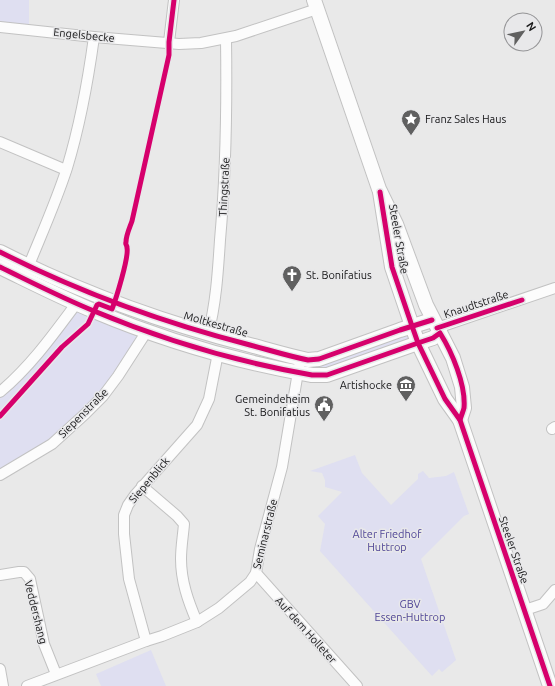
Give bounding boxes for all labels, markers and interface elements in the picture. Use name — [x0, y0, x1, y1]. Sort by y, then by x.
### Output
north arrow — [503, 12, 543, 52]
text: N — [524, 20, 539, 33]
street label: Engelsbecke — [53, 26, 115, 44]
place icon: Franz Sales Haus — [400, 108, 422, 136]
place label: Franz Sales Haus — [425, 113, 507, 125]
street label: Thingstraße — [216, 157, 232, 217]
street label: Steeler Straße — [387, 203, 411, 275]
church icon: St. Bonifatius — [281, 264, 303, 292]
place label: St. Bonifatius — [306, 269, 372, 281]
street label: Knaudtstraße — [442, 288, 510, 320]
street label: Moltkestraße — [182, 309, 250, 339]
museum icon: Artishocke — [395, 374, 417, 402]
place label: Artishocke — [340, 379, 392, 391]
street label: Siepenstraße — [56, 386, 110, 440]
place label: Gemeindeheim St. Bonifatius — [235, 393, 310, 418]
public building icon: Gemeindeheim St. Bonifatius — [313, 394, 335, 422]
street label: Siepenblick — [126, 454, 172, 505]
street label: Seminarstraße — [251, 498, 279, 570]
street label: Steeler Straße — [497, 515, 531, 585]
park label: Alter Friedhof Huttrop — [353, 528, 422, 553]
street label: Veddershang — [22, 579, 50, 645]
street label: Auf dem Holleter — [273, 594, 339, 666]
park label: GBV Essen-Huttrop — [375, 598, 445, 623]

